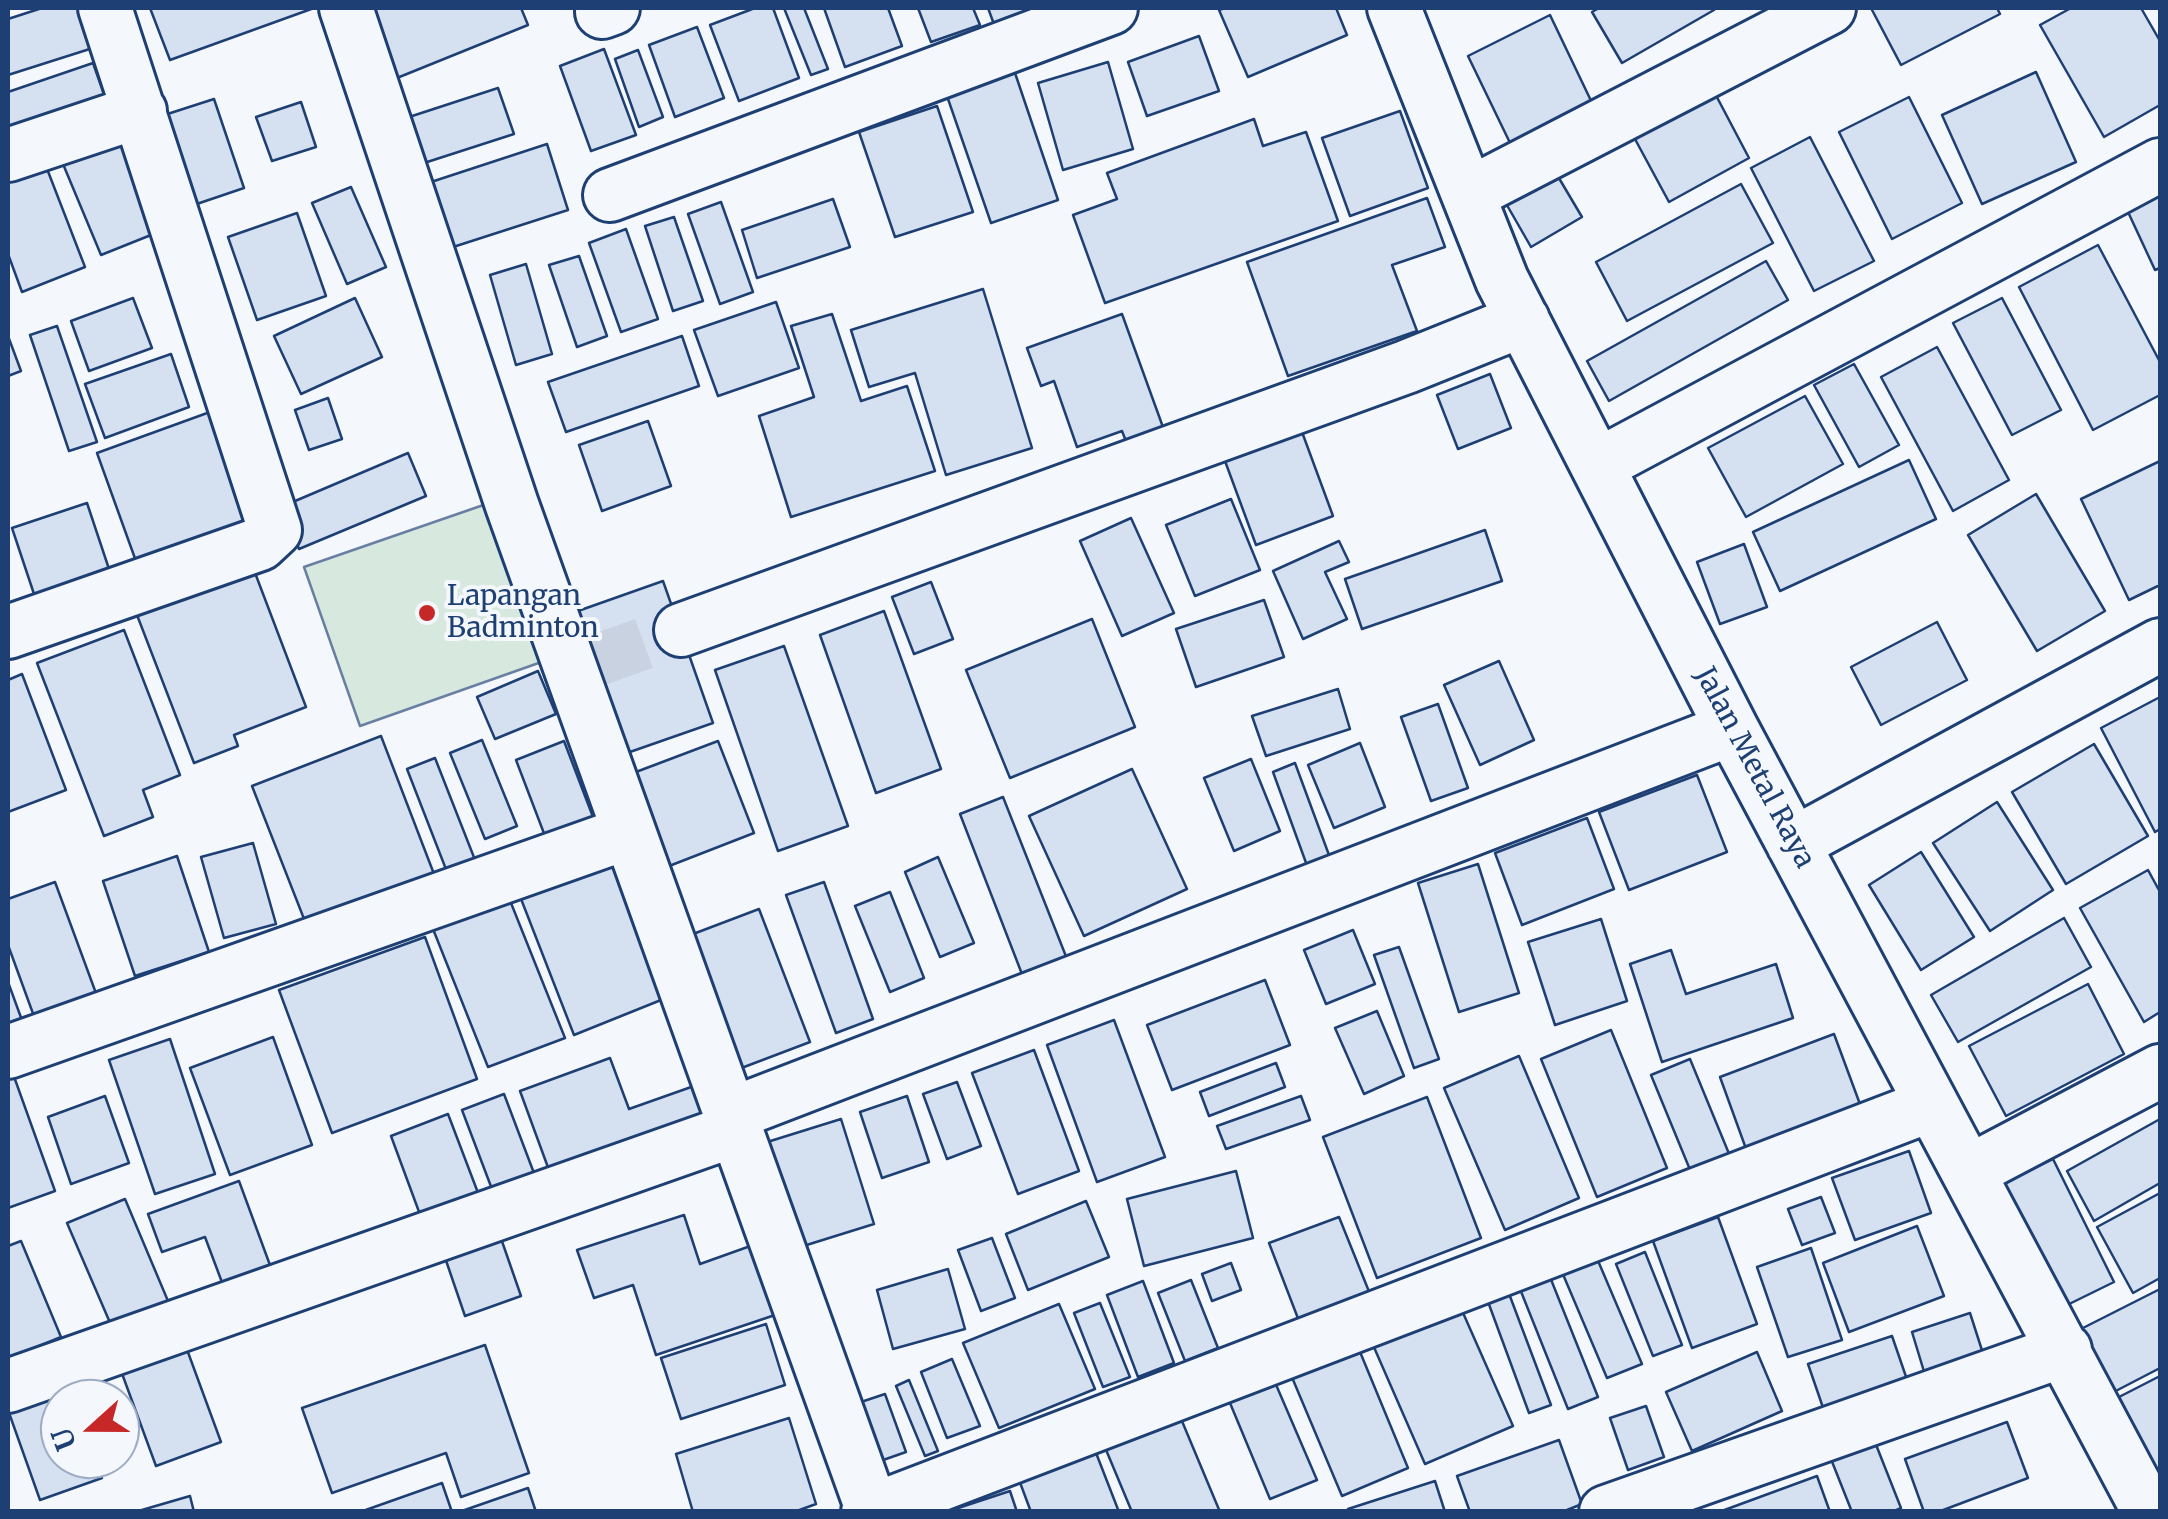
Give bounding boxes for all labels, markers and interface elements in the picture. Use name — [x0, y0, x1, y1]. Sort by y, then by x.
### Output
place label: Lapangan Badminton — [447, 580, 599, 646]
marker: Lapangan Badminton — [416, 602, 438, 624]
street label: Jalan Metal Raya — [1687, 662, 1821, 874]
north arrow — [40, 1379, 140, 1479]
text: U — [43, 1423, 84, 1455]

